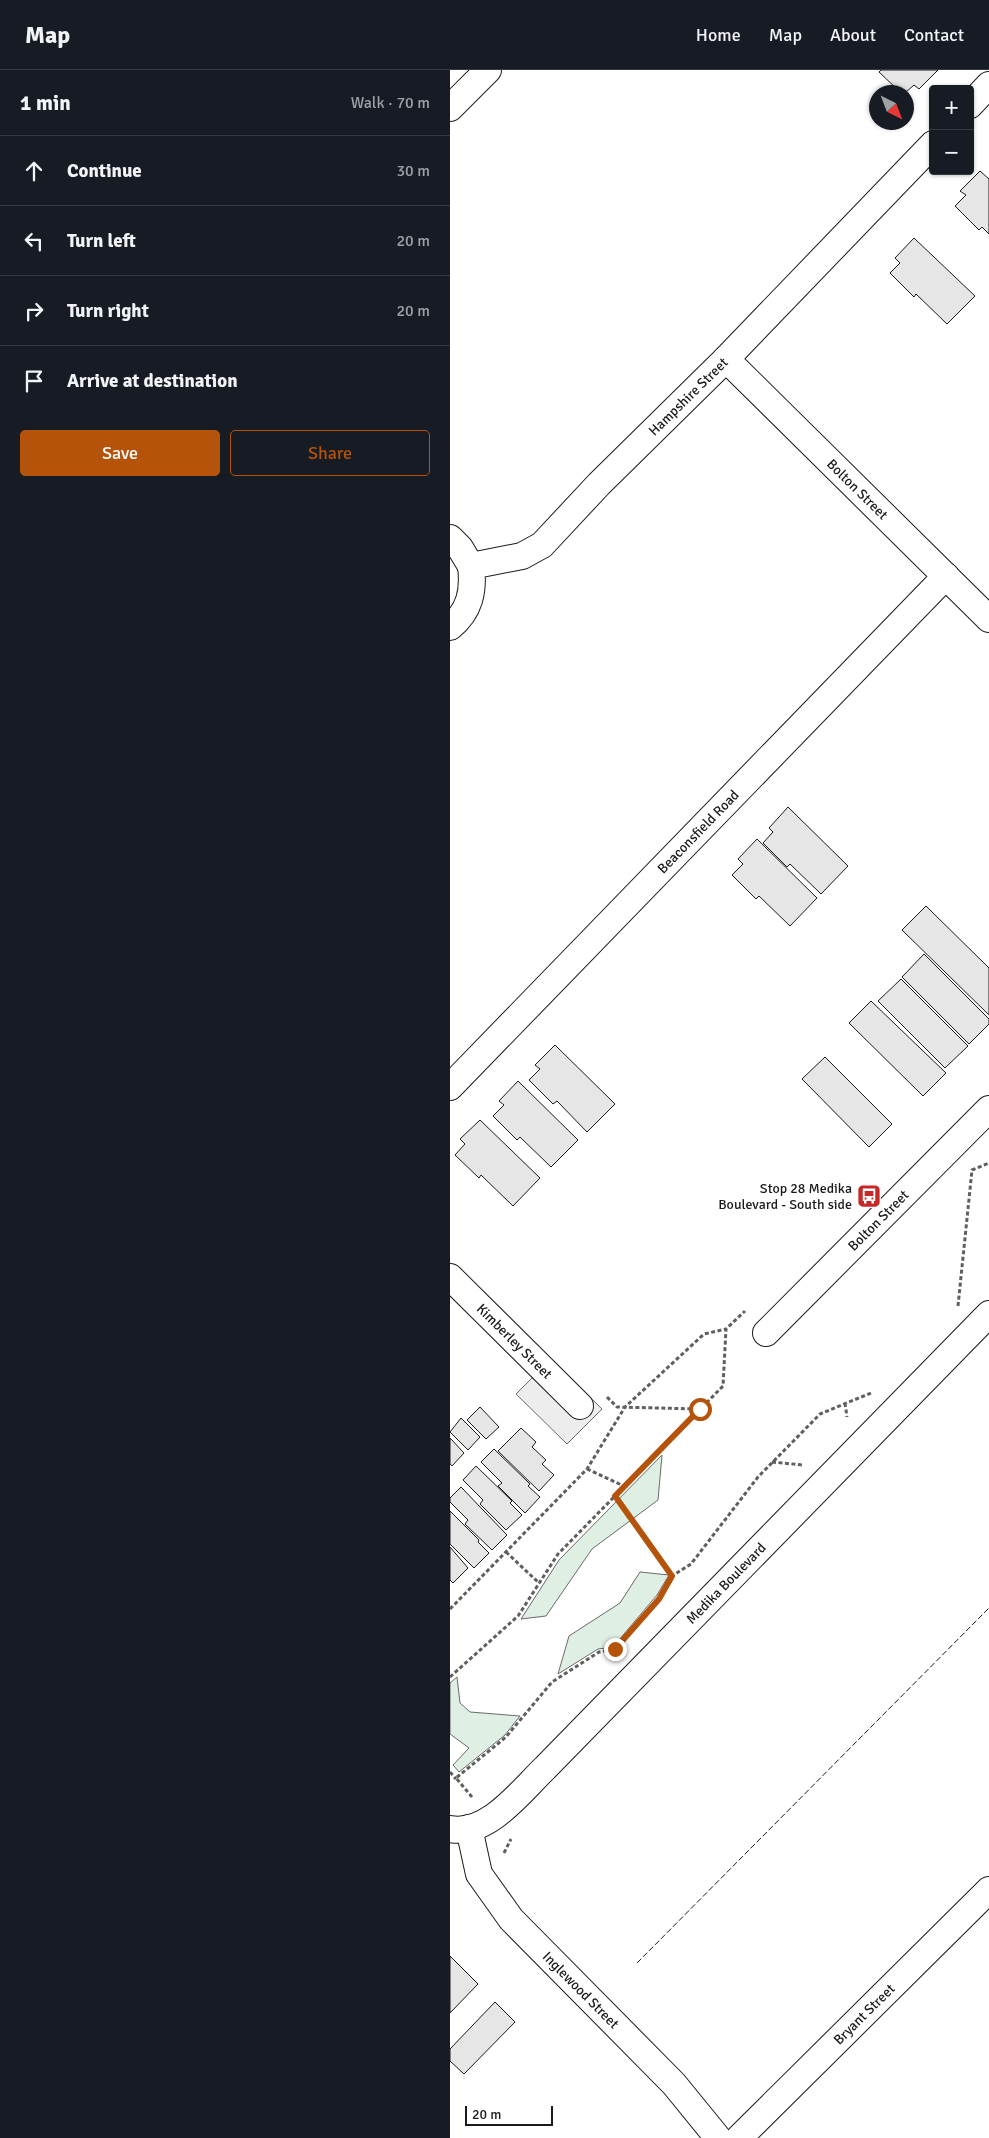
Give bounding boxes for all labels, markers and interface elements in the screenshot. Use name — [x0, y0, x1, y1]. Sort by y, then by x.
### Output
text: Map — [25, 20, 70, 50]
text: Home — [696, 24, 741, 46]
text: Map — [769, 24, 802, 46]
text: About — [830, 24, 876, 46]
text: Contact — [904, 24, 964, 46]
north arrow — [869, 85, 914, 130]
map controls — [929, 85, 974, 175]
button: + — [929, 85, 974, 130]
text: 1 min — [20, 90, 71, 116]
text: Walk · 70 m — [351, 93, 430, 113]
button: − — [929, 130, 974, 175]
icon: ahead — [20, 157, 48, 185]
text: Continue — [67, 159, 142, 183]
text: 30 m — [396, 161, 430, 181]
icon: left — [20, 227, 48, 255]
text: Turn left — [67, 229, 136, 253]
text: 20 m — [396, 231, 430, 251]
icon: right — [20, 297, 48, 325]
text: Turn right — [67, 299, 149, 323]
text: 20 m — [396, 301, 430, 321]
street label: Hampshire Street — [645, 354, 732, 439]
icon: arrive — [20, 367, 48, 395]
text: Arrive at destination — [67, 369, 238, 393]
button: Save — [20, 430, 220, 476]
button: Share — [230, 430, 430, 476]
street label: Bolton Street — [823, 456, 891, 523]
street label: Beaconsfield Road — [654, 787, 743, 877]
place label: Stop 28 Medika Boulevard - South side — [718, 1180, 852, 1213]
bus stop icon: Stop 28 Medika Boulevard - South side — [856, 1183, 882, 1209]
street label: Bolton Street — [845, 1187, 912, 1255]
street label: Kimberley Street — [473, 1300, 556, 1383]
route start — [689, 1398, 712, 1421]
street label: Medika Boulevard — [683, 1539, 770, 1628]
route end — [604, 1638, 627, 1661]
street label: Inglewood Street — [539, 1948, 623, 2032]
street label: Bryant Street — [830, 1980, 899, 2048]
scale bar — [465, 2103, 552, 2126]
text: 20 m — [472, 2106, 501, 2123]

